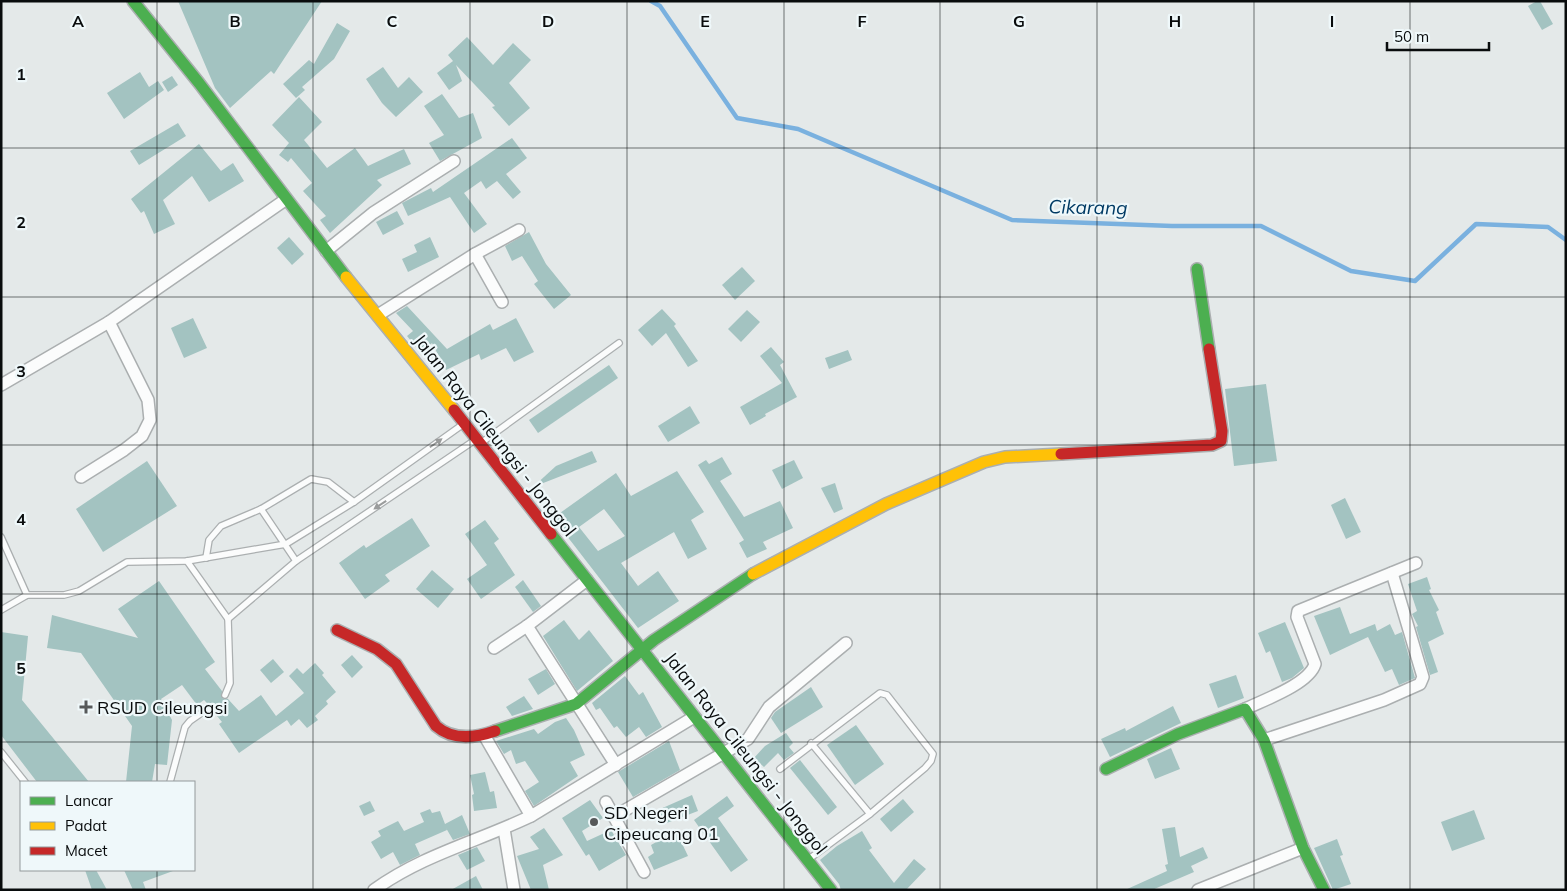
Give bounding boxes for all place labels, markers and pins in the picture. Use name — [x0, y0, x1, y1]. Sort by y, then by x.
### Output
place label: RSUD Cileungsi — [97, 696, 228, 719]
marker: RSUD Cileungsi — [79, 700, 93, 714]
place label: SD Negeri Cipeucang 01 — [604, 801, 719, 845]
marker: SD Negeri Cipeucang 01 — [588, 816, 600, 828]

